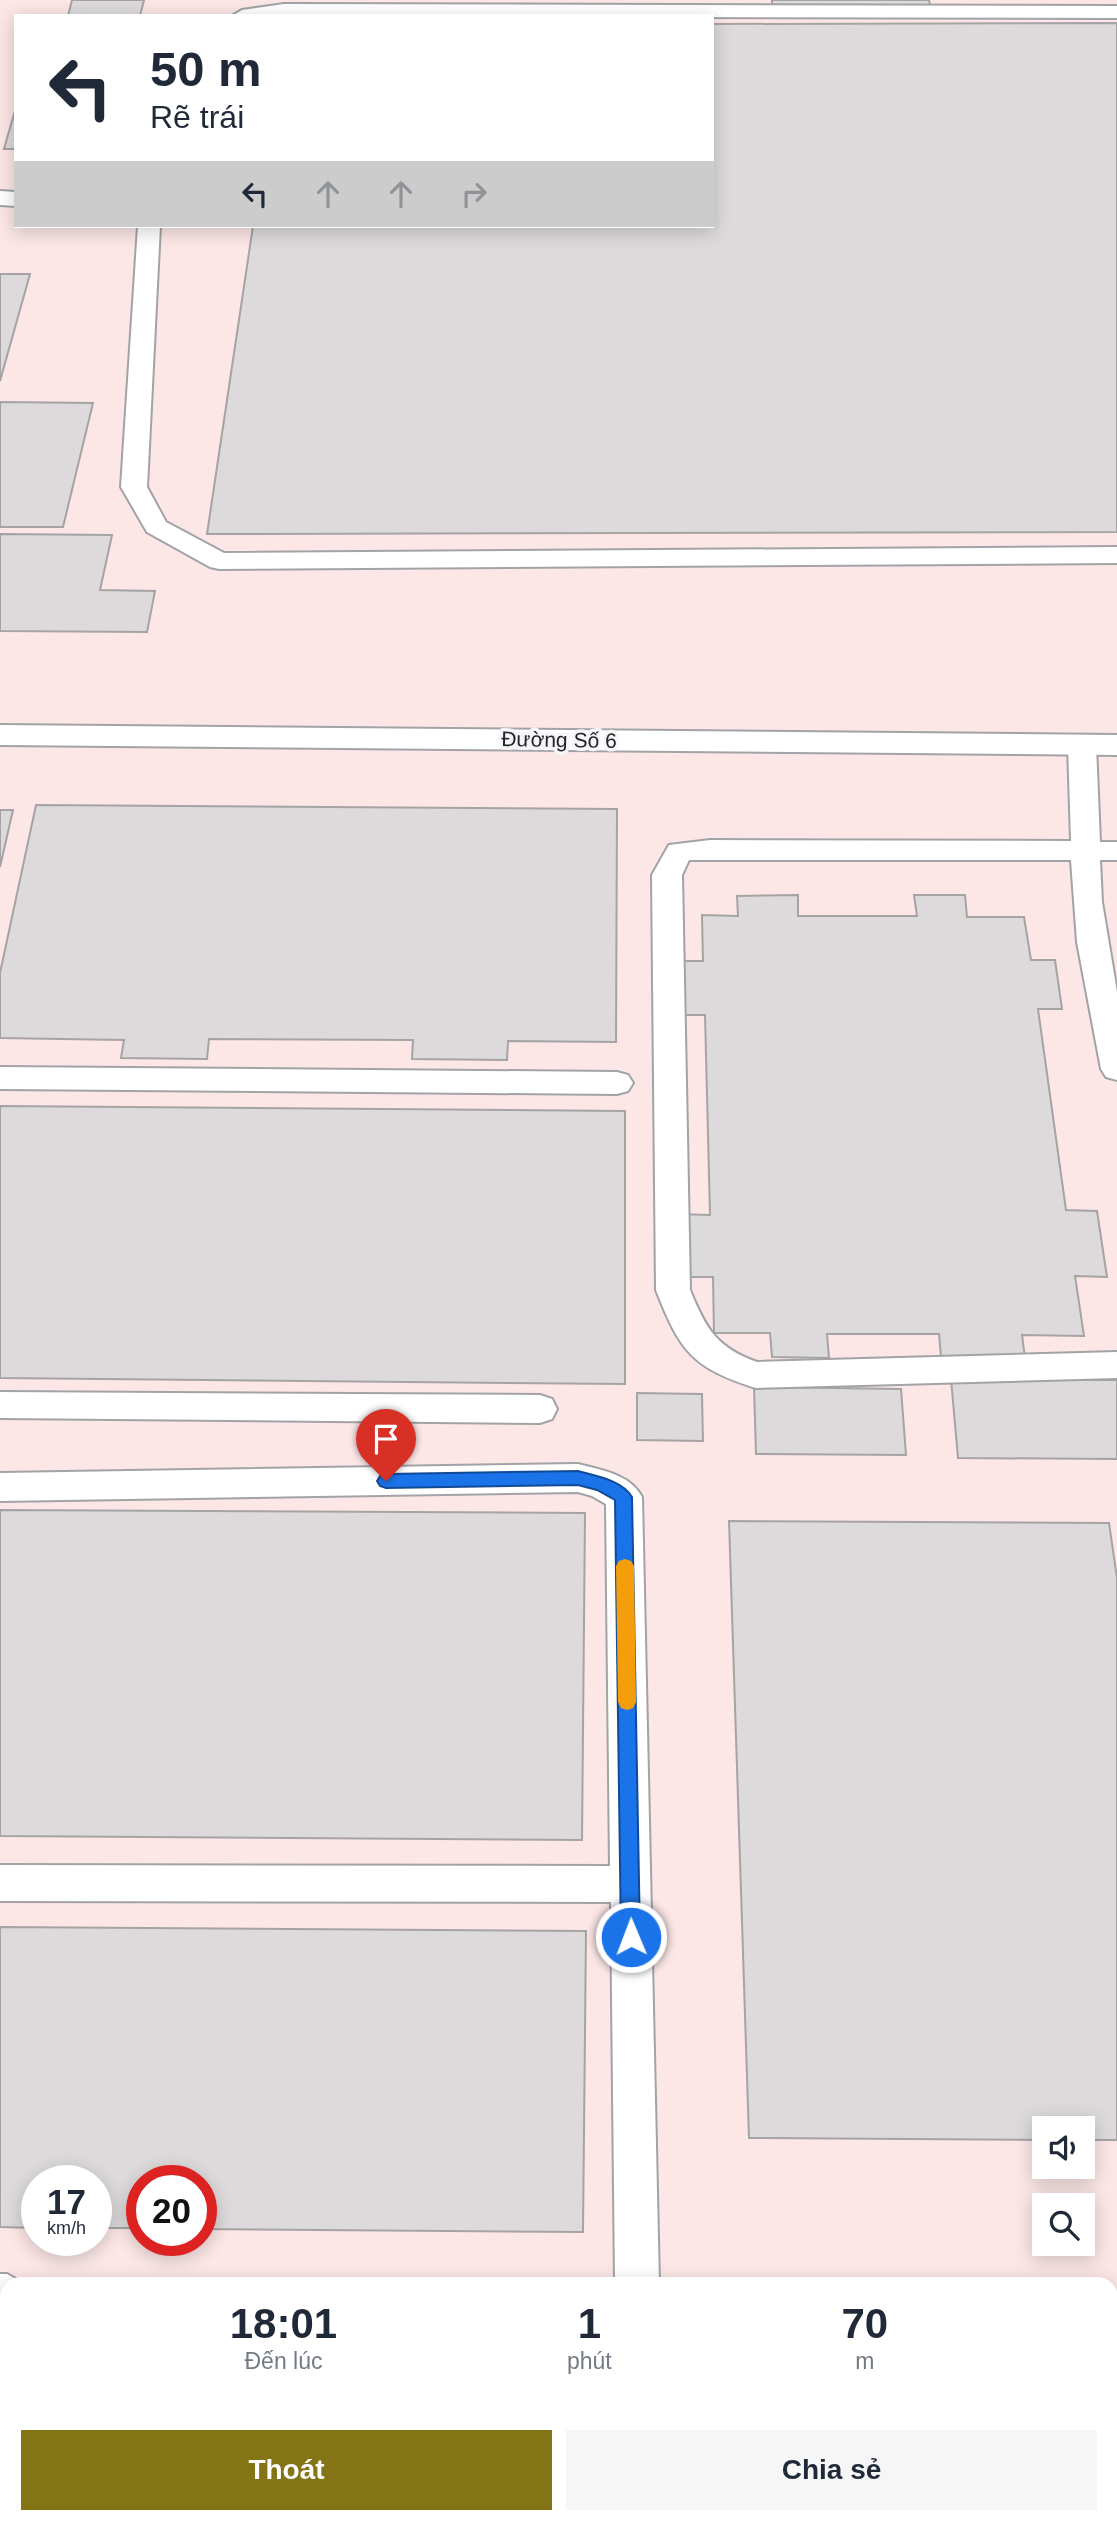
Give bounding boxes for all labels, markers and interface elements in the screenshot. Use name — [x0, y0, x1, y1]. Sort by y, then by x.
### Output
icon: left — [35, 42, 126, 133]
text: 50 m — [150, 42, 262, 96]
text: Rẽ trái — [150, 99, 244, 135]
icon: left — [236, 175, 274, 213]
icon: ahead — [309, 175, 347, 213]
icon: ahead — [382, 175, 420, 213]
icon: right — [455, 175, 493, 213]
street label: Đường Số 6 — [501, 727, 617, 752]
pin — [356, 1409, 416, 1481]
icon: arrive — [367, 1420, 405, 1458]
position arrow — [594, 1900, 668, 1974]
map controls — [1032, 2116, 1095, 2256]
button: sound — [1032, 2116, 1095, 2179]
speed limit sign: 20 — [126, 2165, 217, 2256]
text: 17 — [47, 2182, 86, 2221]
button: search — [1032, 2193, 1095, 2256]
text: km/h — [47, 2218, 86, 2238]
text: 18:01 — [230, 2300, 337, 2347]
text: 1 — [578, 2300, 601, 2347]
text: 70 — [841, 2300, 888, 2347]
text: Đến lúc — [244, 2348, 322, 2374]
text: phút — [567, 2348, 612, 2374]
text: m — [855, 2348, 874, 2374]
button: Thoát — [21, 2430, 552, 2510]
button: Chia sẻ — [566, 2430, 1097, 2510]

